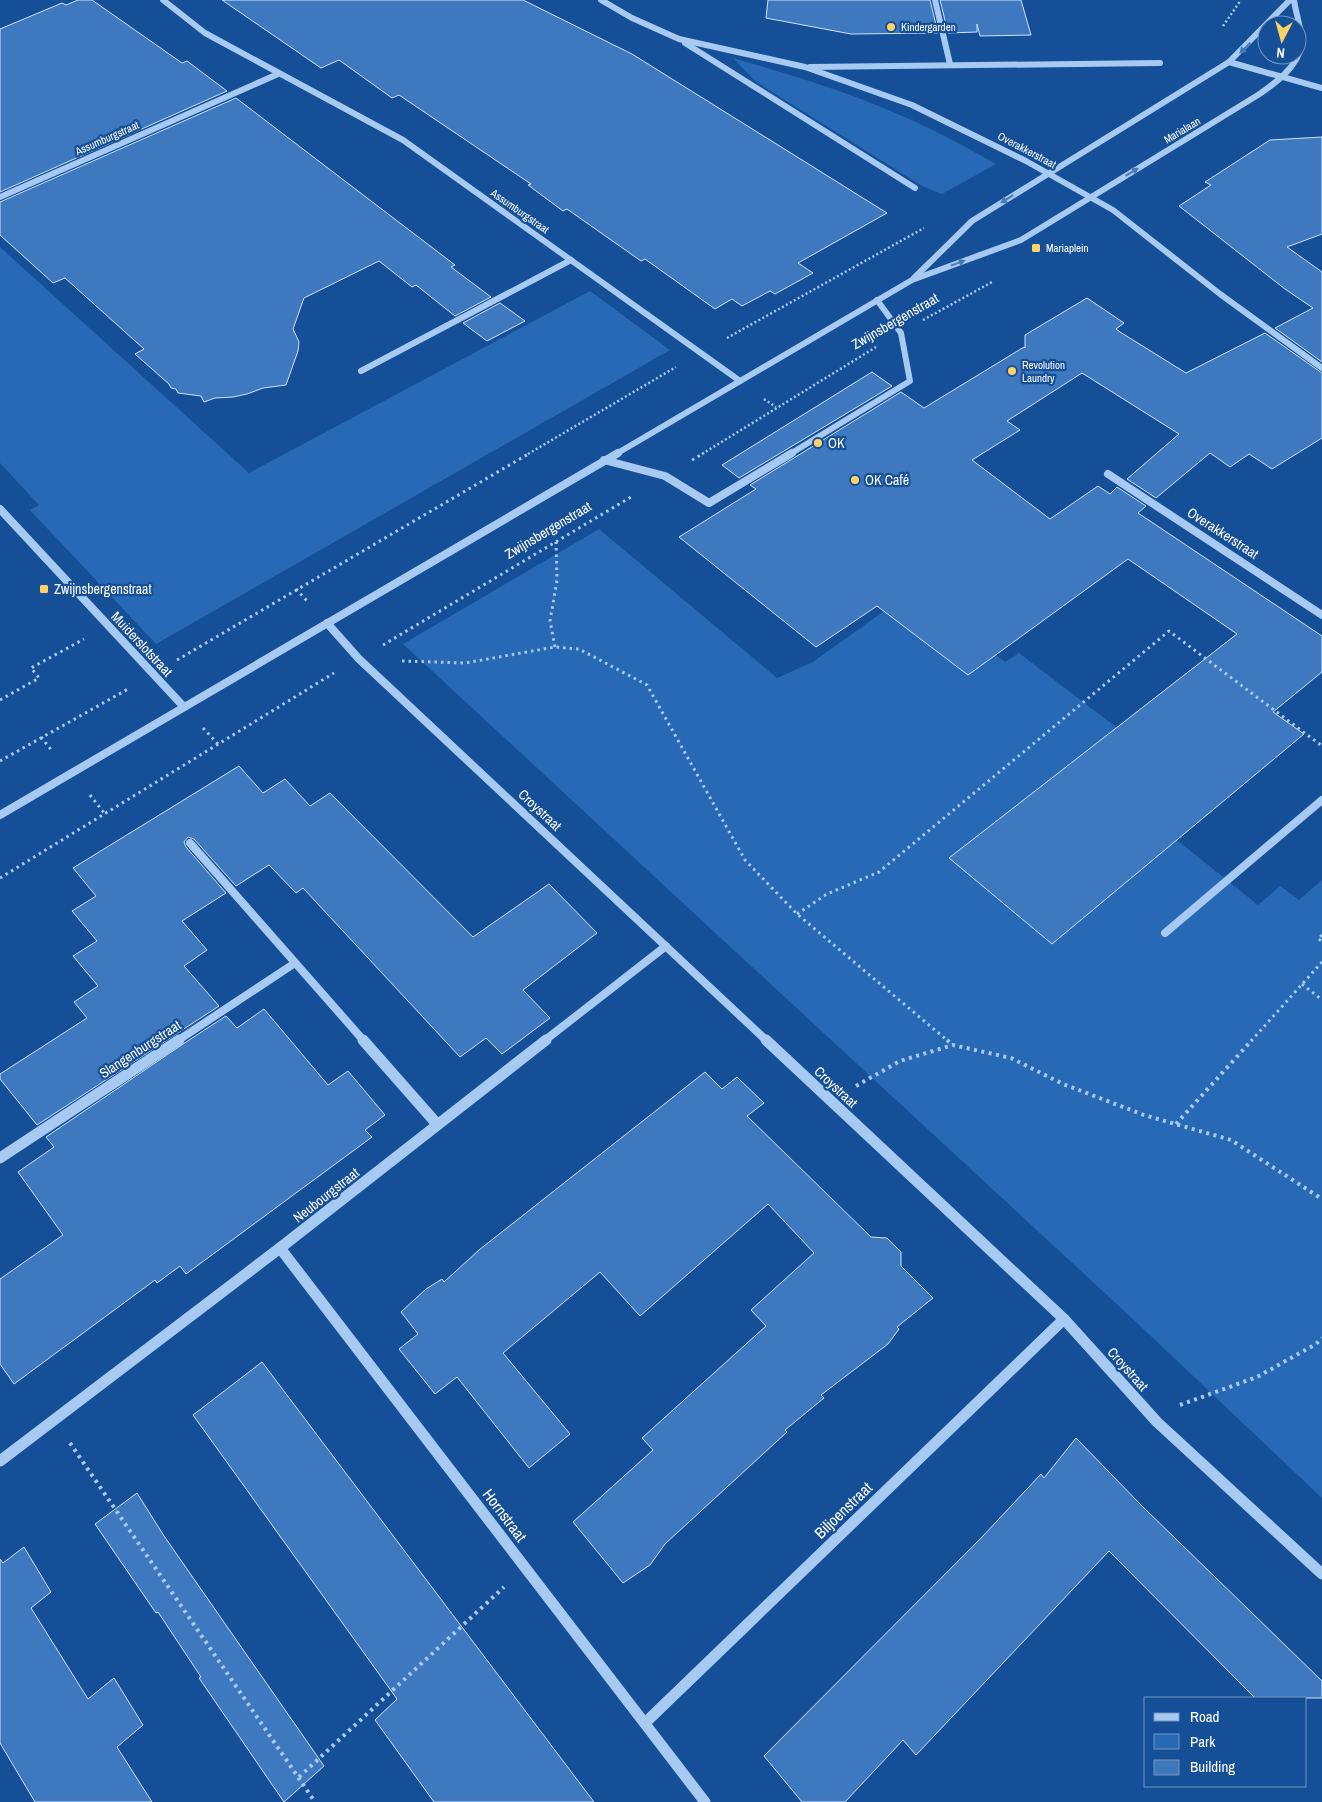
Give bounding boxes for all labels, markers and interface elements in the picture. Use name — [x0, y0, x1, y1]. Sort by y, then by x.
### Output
north arrow — [1257, 15, 1307, 65]
place label: Kindergarden — [901, 20, 956, 34]
marker: Kindergarden — [885, 21, 897, 33]
one-way arrow — [1239, 42, 1251, 54]
text: N — [1276, 44, 1286, 62]
street label: Marialaan — [1161, 114, 1203, 146]
street label: Assumburgstraat — [72, 118, 141, 159]
street label: Overakkerstraat — [995, 129, 1059, 171]
one-way arrow — [1126, 168, 1139, 177]
street label: Assumburgstraat — [487, 185, 552, 237]
one-way arrow — [1001, 194, 1014, 204]
place label: Mariaplein — [1046, 241, 1089, 255]
marker: Mariaplein — [1030, 242, 1042, 254]
one-way arrow — [950, 259, 965, 266]
street label: Zwijnsbergenstraat — [848, 289, 942, 353]
place label: Revolution Laundry — [1022, 358, 1065, 385]
marker: Revolution Laundry — [1006, 365, 1018, 377]
place label: OK — [828, 434, 845, 452]
marker: OK — [812, 437, 824, 449]
place label: OK Café — [865, 471, 909, 489]
marker: OK Café — [849, 474, 861, 486]
street label: Zwijnsbergenstraat — [502, 497, 594, 563]
street label: Overakkerstraat — [1184, 503, 1262, 563]
place label: Zwijnsbergenstraat — [54, 580, 152, 598]
marker: Zwijnsbergenstraat — [38, 583, 50, 595]
street label: Muiderslotstraat — [107, 608, 177, 680]
street label: Croystraat — [514, 785, 566, 835]
street label: Slangenburgstraat — [96, 1016, 184, 1082]
street label: Croystraat — [810, 1062, 862, 1112]
street label: Neubourgstraat — [289, 1164, 363, 1226]
street label: Croystraat — [1104, 1343, 1152, 1395]
street label: Biljoenstraat — [809, 1477, 877, 1543]
street label: Hornstraat — [478, 1484, 532, 1546]
legend — [1144, 1697, 1307, 1787]
text: Road — [1190, 1706, 1219, 1727]
text: Park — [1190, 1731, 1216, 1752]
text: Building — [1190, 1756, 1235, 1777]

